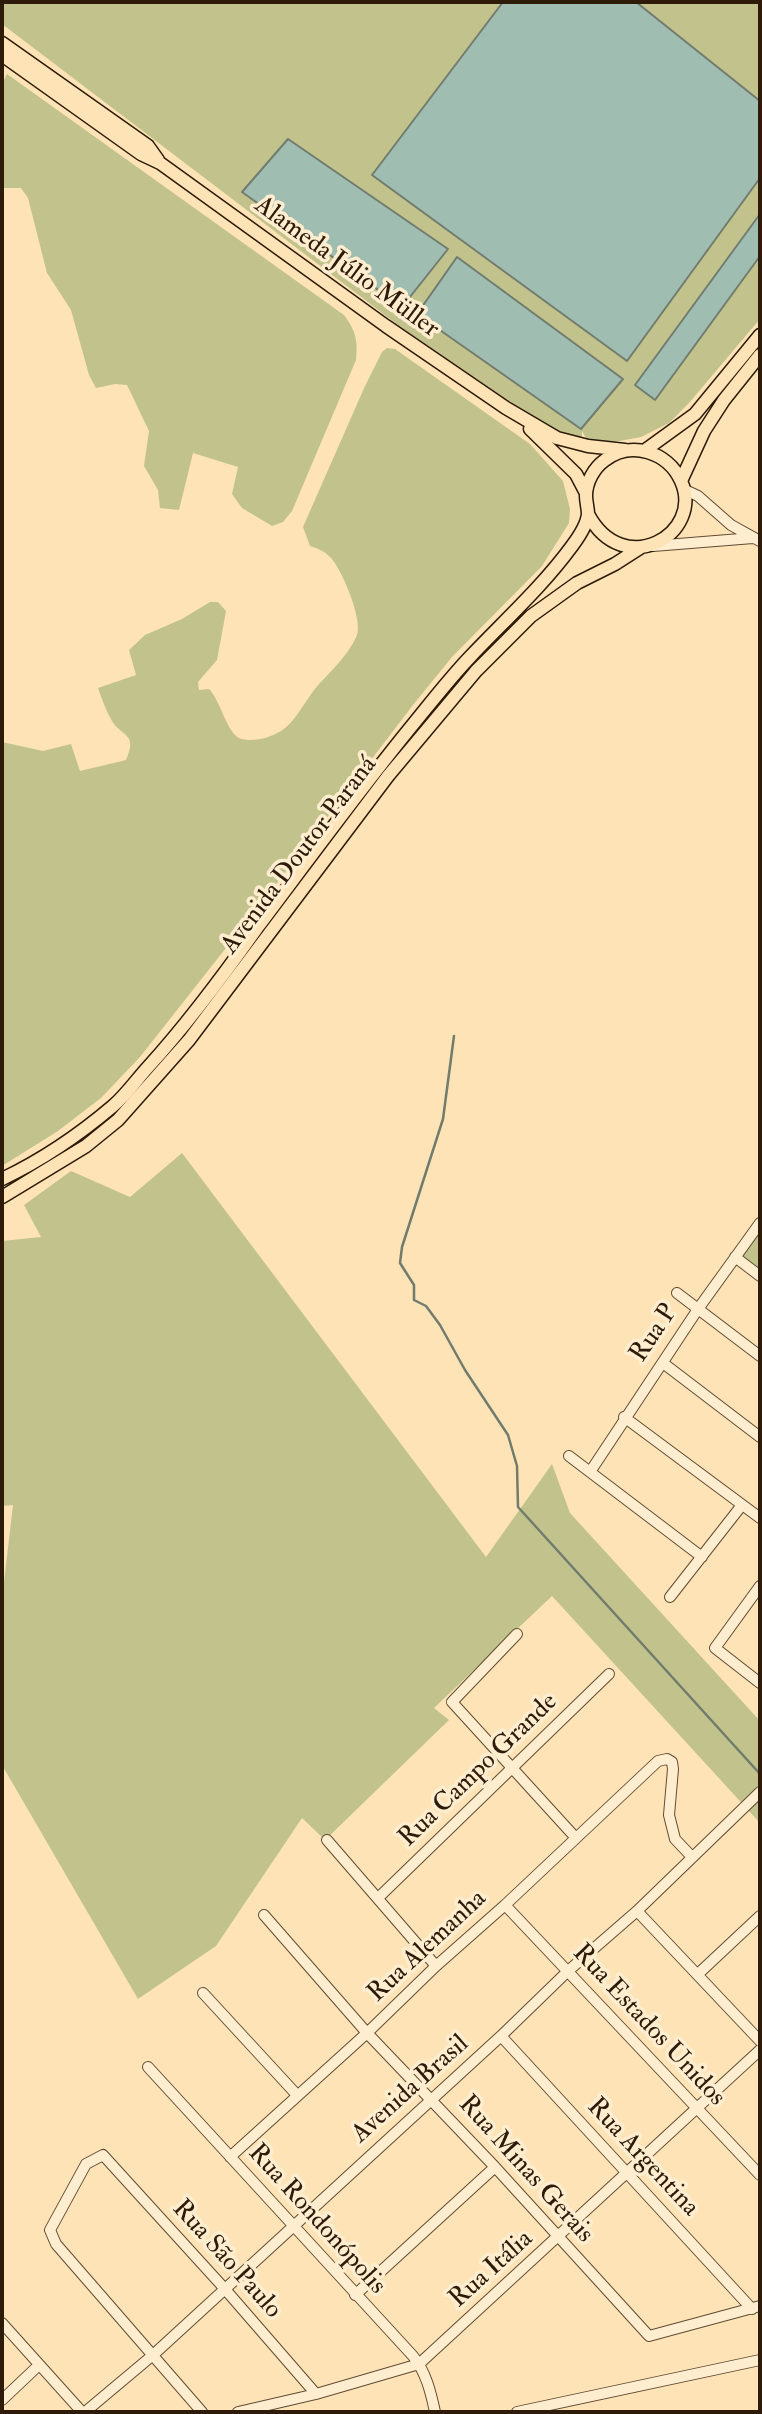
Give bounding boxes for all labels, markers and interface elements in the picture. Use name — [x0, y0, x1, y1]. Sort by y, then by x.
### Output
street label: Alameda Júlio Müller — [248, 191, 444, 345]
street label: Avenida Doutor Paraná — [215, 751, 385, 961]
street label: Rua P — [624, 1299, 686, 1369]
street label: Rua Campo Grande — [393, 1688, 565, 1854]
street label: Rua Alemanha — [362, 1884, 494, 2010]
street label: Rua Estados Unidos — [565, 1939, 731, 2113]
street label: Avenida Brasil — [346, 2029, 476, 2151]
street label: Rua Minas Gerais — [451, 2090, 599, 2250]
street label: Rua Argentina — [579, 2092, 705, 2224]
street label: Rua Rondonópolis — [240, 2138, 392, 2302]
street label: Rua São Paulo — [165, 2194, 287, 2326]
street label: Rua Itália — [444, 2224, 540, 2316]

